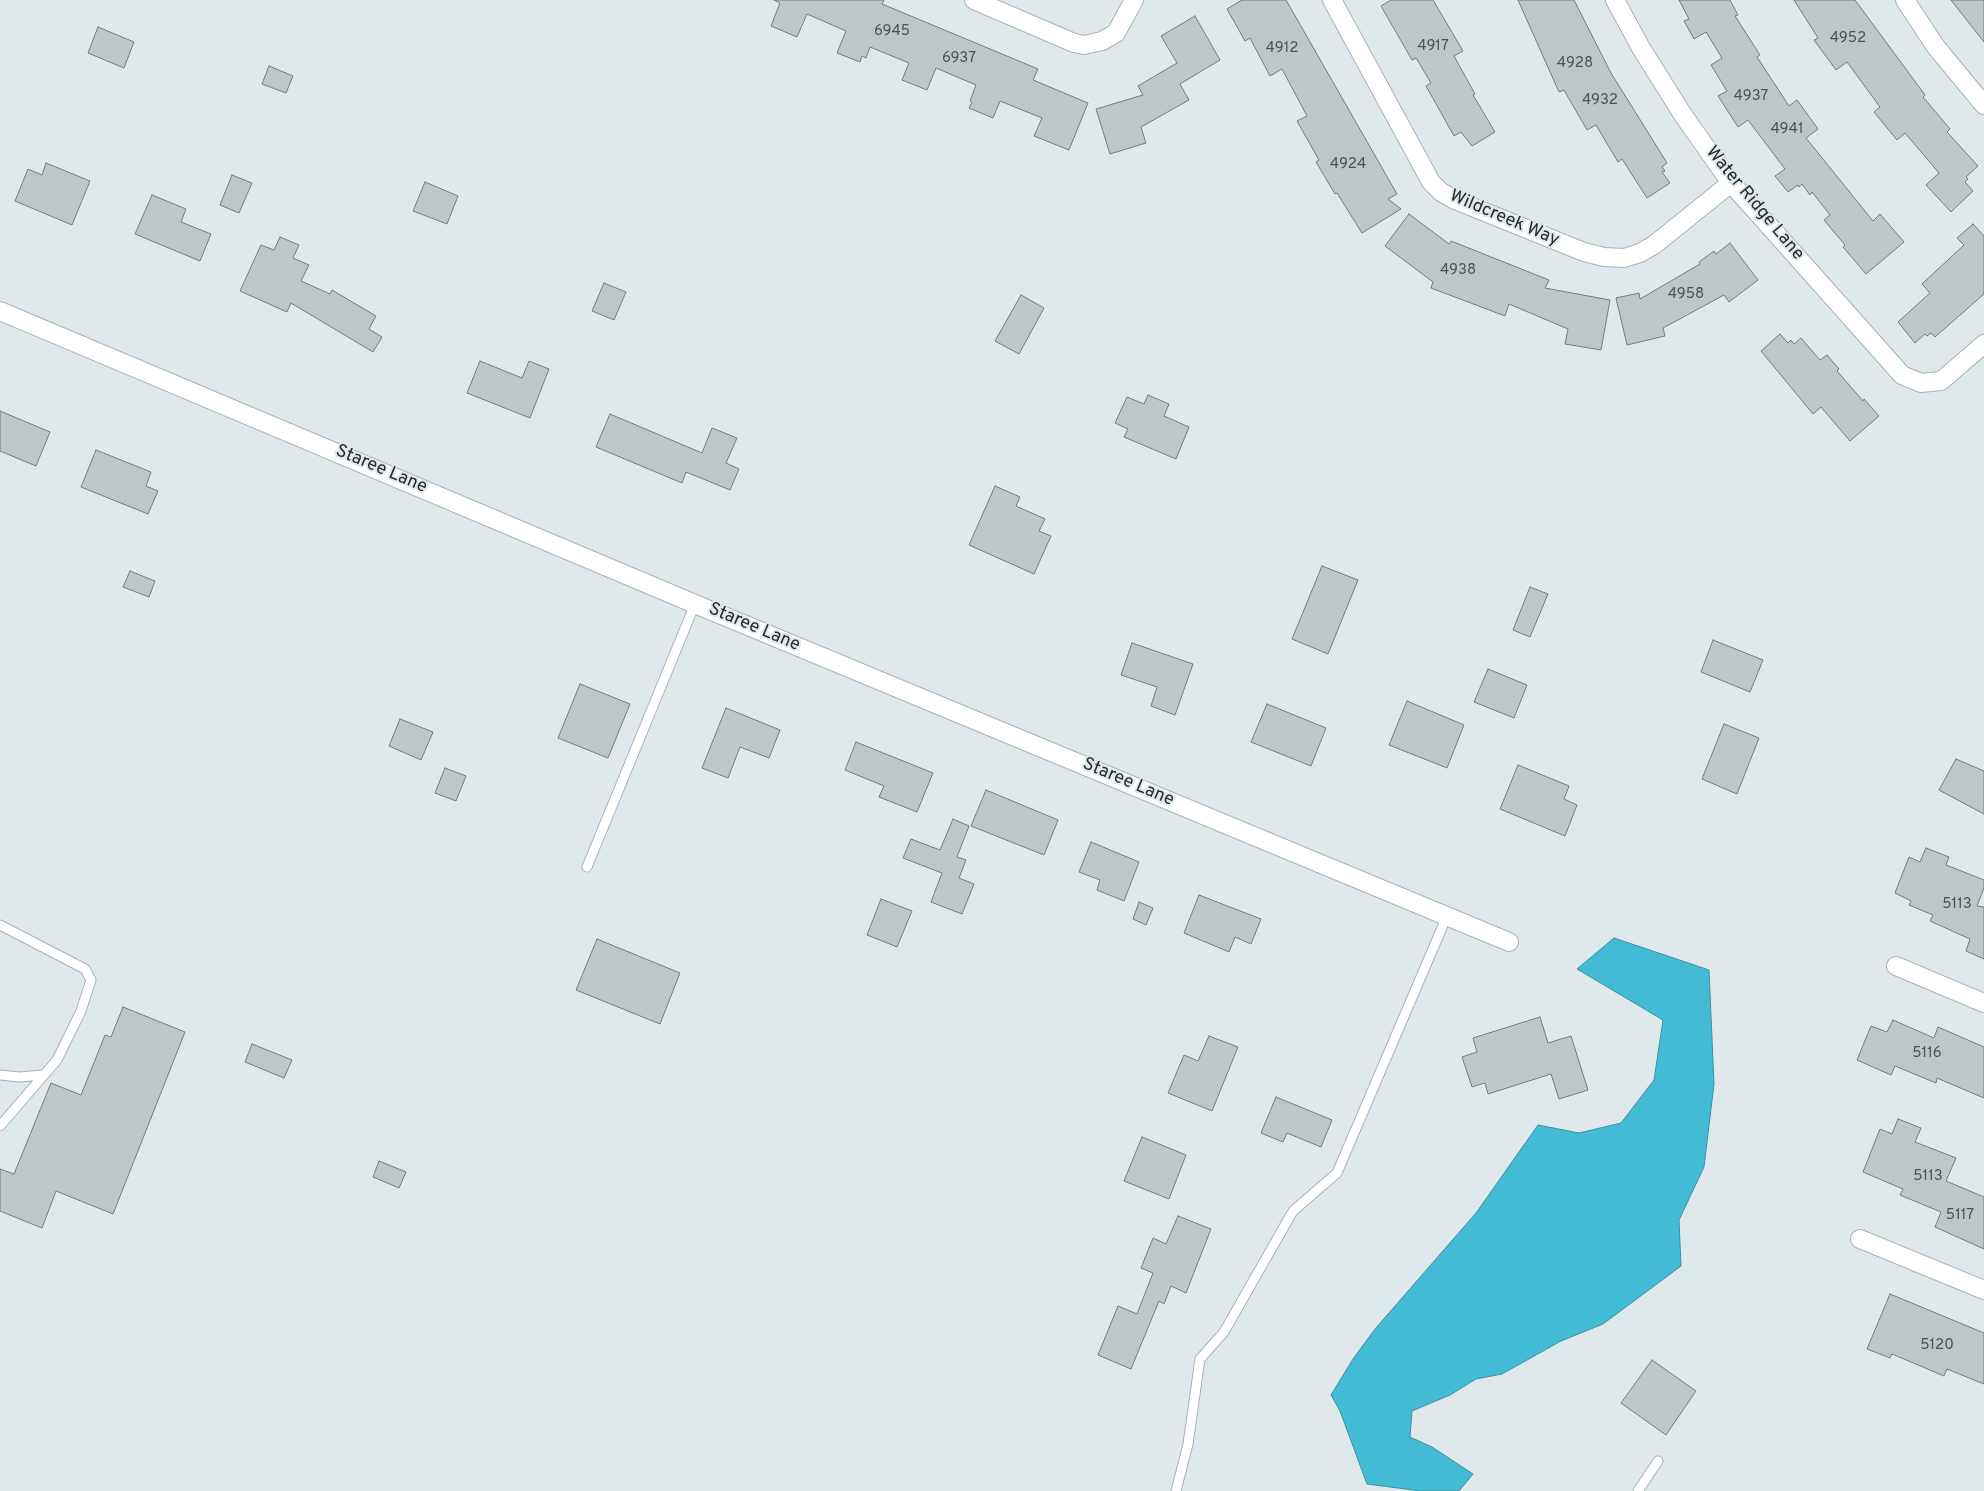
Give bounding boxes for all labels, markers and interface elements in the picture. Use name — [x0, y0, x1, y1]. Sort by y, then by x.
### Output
house number: 6945 — [874, 23, 910, 41]
house number: 4952 — [1830, 30, 1866, 48]
house number: 4917 — [1417, 38, 1449, 56]
house number: 4912 — [1266, 40, 1298, 58]
house number: 6937 — [942, 50, 976, 68]
house number: 4928 — [1557, 55, 1593, 73]
house number: 4937 — [1734, 88, 1768, 106]
house number: 4932 — [1582, 92, 1618, 110]
house number: 4941 — [1771, 121, 1803, 139]
street label: Water Ridge Lane — [1700, 143, 1808, 265]
house number: 4924 — [1330, 156, 1366, 174]
street label: Wildcreek Way — [1446, 186, 1562, 252]
house number: 4938 — [1440, 262, 1476, 280]
house number: 4958 — [1668, 286, 1704, 304]
street label: Staree Lane — [332, 441, 430, 499]
street label: Staree Lane — [705, 599, 803, 657]
street label: Staree Lane — [1079, 754, 1177, 812]
house number: 5113 — [1942, 896, 1972, 914]
house number: 5116 — [1912, 1045, 1942, 1063]
house number: 5113 — [1913, 1168, 1943, 1186]
house number: 5117 — [1946, 1207, 1974, 1225]
house number: 5120 — [1920, 1337, 1954, 1355]

